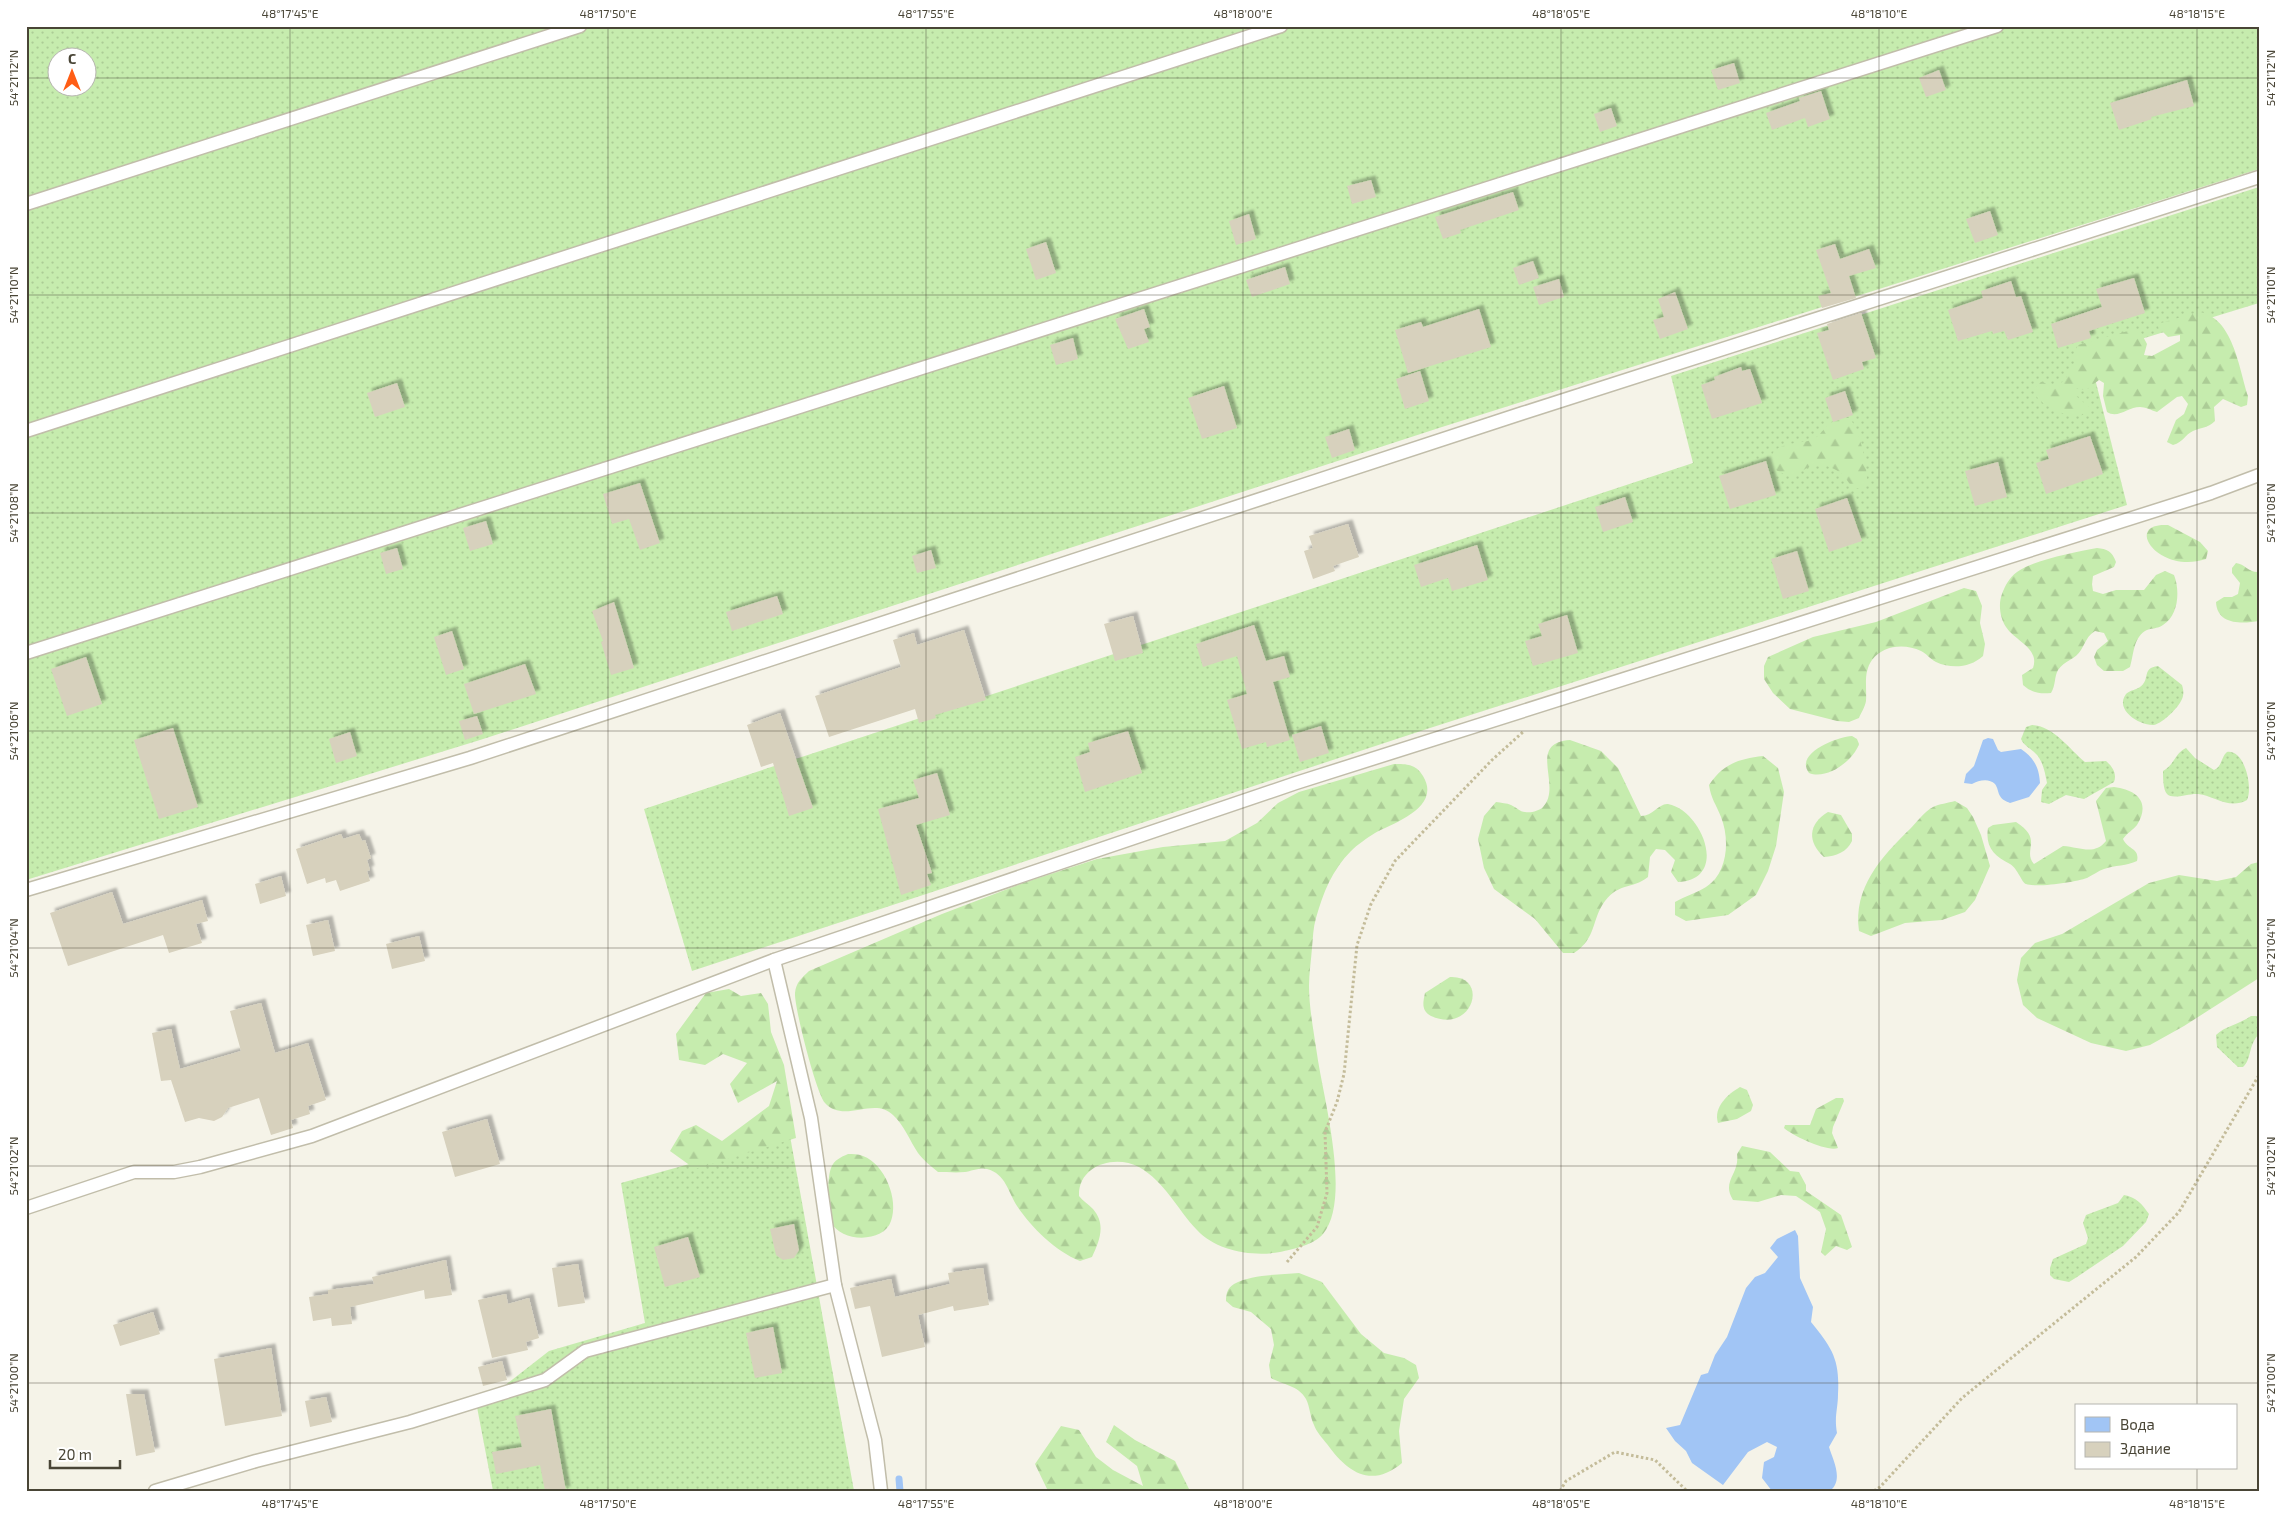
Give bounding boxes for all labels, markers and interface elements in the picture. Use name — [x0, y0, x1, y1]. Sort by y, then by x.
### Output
text: 48°17'45"E — [262, 6, 319, 20]
text: 48°17'50"E — [579, 6, 637, 20]
text: 48°17'55"E — [898, 6, 954, 20]
text: 48°18'00"E — [1213, 6, 1273, 20]
text: 48°18'05"E — [1532, 6, 1590, 20]
text: 48°18'10"E — [1851, 6, 1908, 20]
text: 48°18'15"E — [2169, 6, 2225, 20]
north arrow — [48, 48, 98, 98]
text: 54°21'12"N — [6, 50, 20, 106]
text: С — [68, 50, 76, 67]
text: 54°21'12"N — [2263, 50, 2277, 106]
text: 54°21'10"N — [6, 267, 20, 323]
text: 54°21'10"N — [2263, 267, 2277, 323]
text: 54°21'08"N — [6, 483, 20, 543]
text: 54°21'08"N — [2263, 483, 2277, 543]
text: 54°21'06"N — [6, 702, 20, 761]
text: 54°21'06"N — [2263, 702, 2277, 761]
text: 54°21'04"N — [6, 918, 20, 978]
text: 54°21'04"N — [2263, 918, 2277, 978]
text: 54°21'02"N — [6, 1137, 20, 1195]
text: 54°21'02"N — [2263, 1137, 2277, 1195]
text: 54°21'00"N — [6, 1353, 20, 1413]
text: 54°21'00"N — [2263, 1353, 2277, 1413]
legend — [2075, 1404, 2238, 1470]
text: Вода — [2120, 1415, 2155, 1433]
scale bar — [50, 1437, 120, 1469]
text: Здание — [2120, 1439, 2171, 1457]
text: 20 m — [58, 1445, 92, 1463]
text: 48°17'45"E — [262, 1496, 319, 1510]
text: 48°17'50"E — [579, 1496, 637, 1510]
text: 48°17'55"E — [898, 1496, 954, 1510]
text: 48°18'00"E — [1213, 1496, 1273, 1510]
text: 48°18'05"E — [1532, 1496, 1590, 1510]
text: 48°18'10"E — [1851, 1496, 1908, 1510]
text: 48°18'15"E — [2169, 1496, 2225, 1510]

